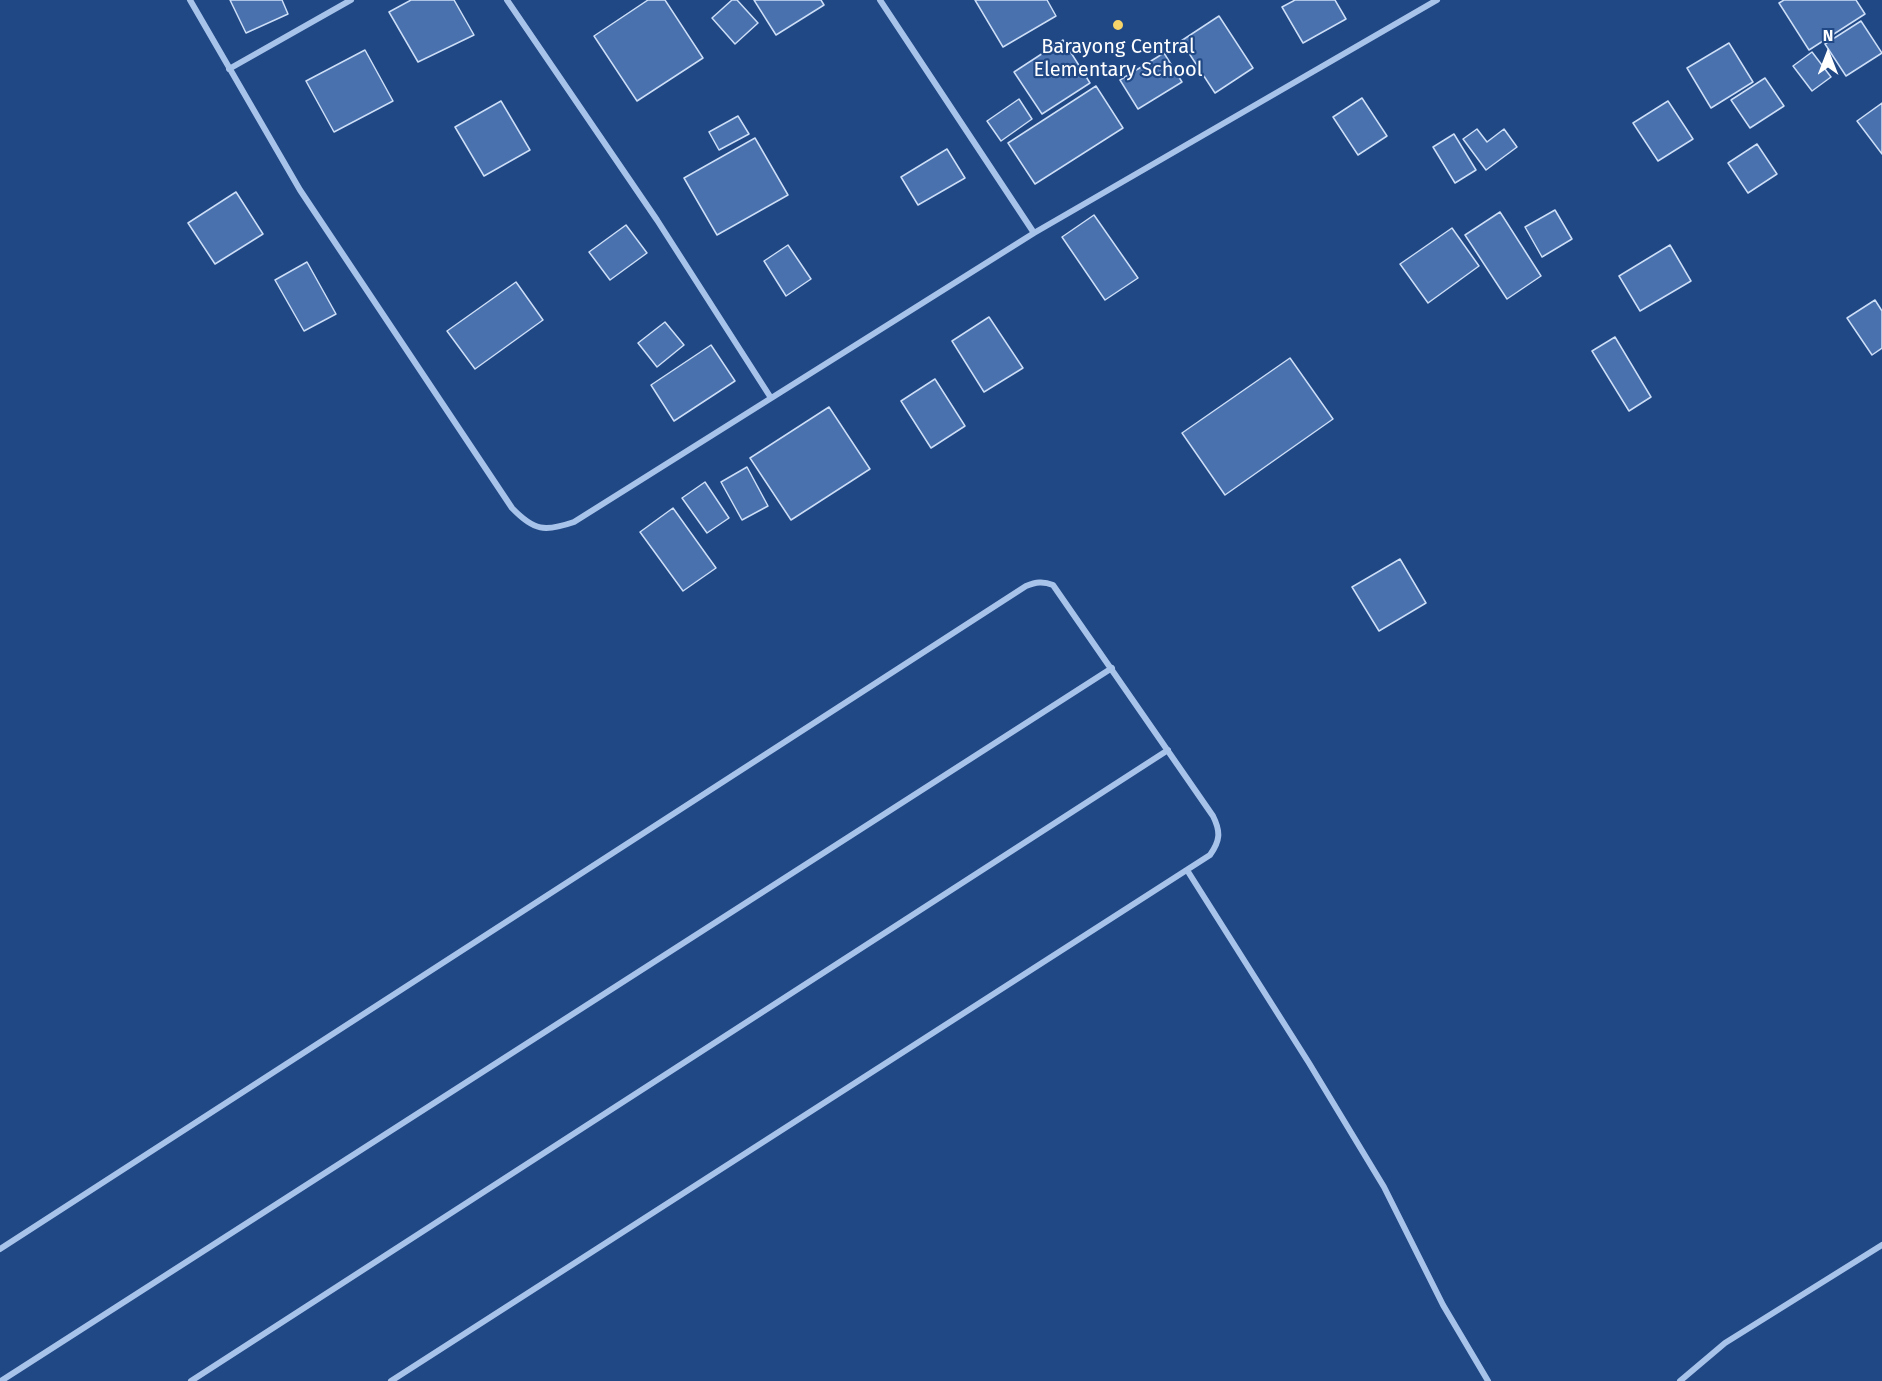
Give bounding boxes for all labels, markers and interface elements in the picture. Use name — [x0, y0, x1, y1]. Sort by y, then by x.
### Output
marker: Barayong Central Elementary School — [1111, 18, 1125, 32]
north arrow — [1798, 24, 1858, 84]
text: N — [1823, 26, 1833, 45]
place label: Barayong Central Elementary School — [1033, 35, 1203, 82]

